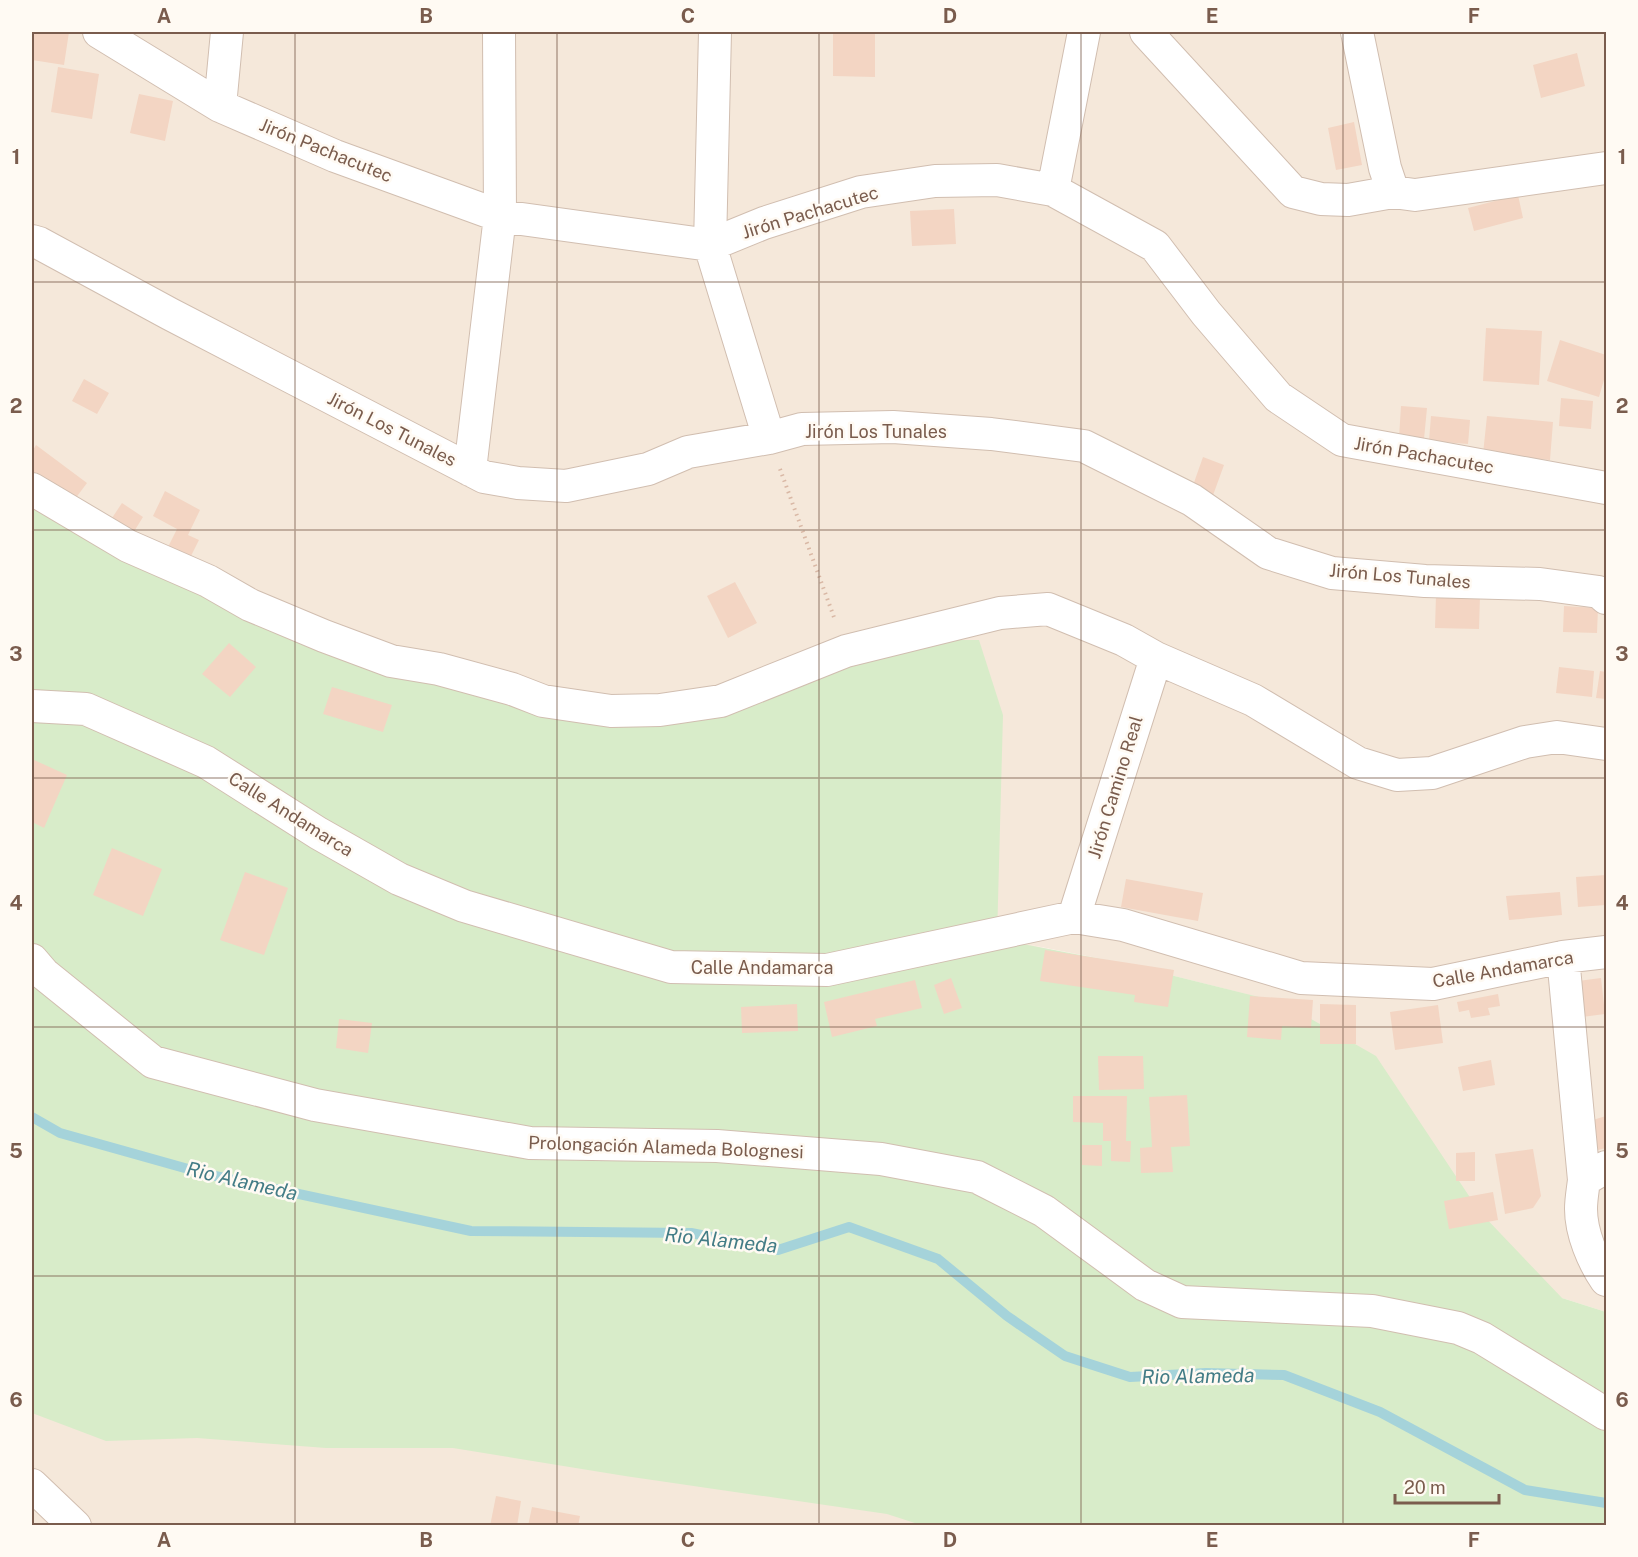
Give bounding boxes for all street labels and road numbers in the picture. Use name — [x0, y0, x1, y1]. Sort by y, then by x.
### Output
street label: Jirón Pachacutec — [256, 114, 396, 186]
street label: Jirón Pachacutec — [739, 181, 881, 243]
street label: Jirón Los Tunales — [324, 387, 460, 471]
street label: Jirón Los Tunales — [805, 421, 947, 442]
street label: Jirón Pachacutec — [1352, 432, 1496, 478]
street label: Jirón Los Tunales — [1328, 559, 1472, 593]
street label: Jirón Camino Real — [1083, 713, 1147, 861]
street label: Calle Andamarca — [225, 767, 357, 861]
street label: Calle Andamarca — [1431, 946, 1575, 992]
street label: Calle Andamarca — [691, 957, 833, 978]
street label: Prolongación Alameda Bolognesi — [528, 1132, 804, 1162]

